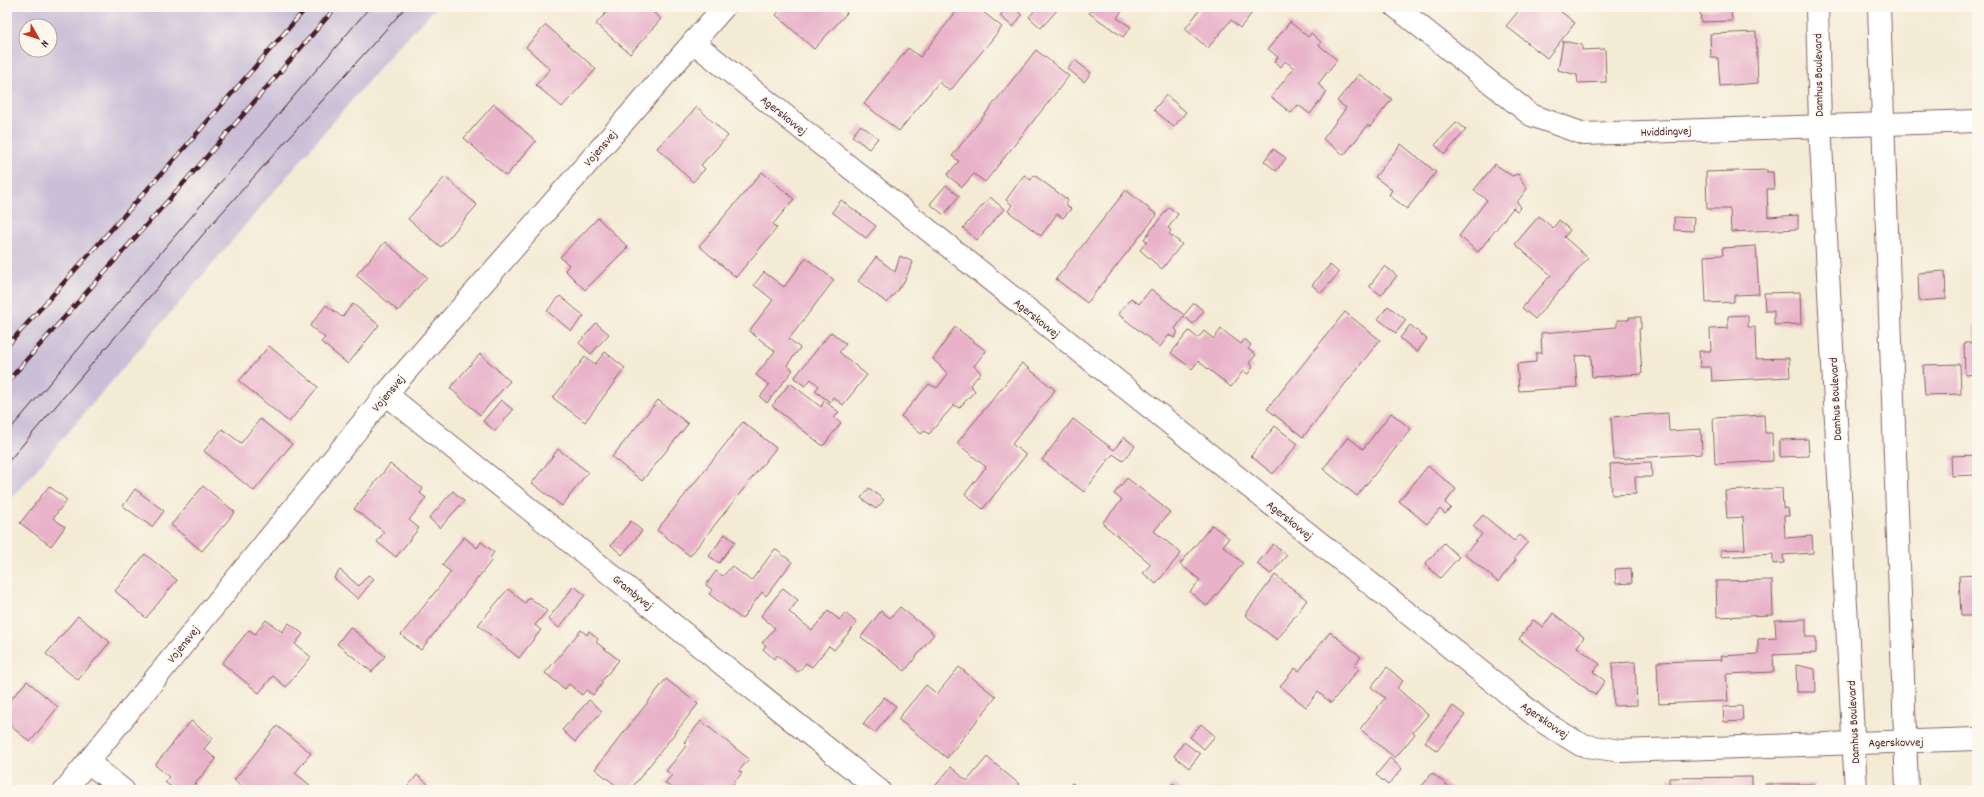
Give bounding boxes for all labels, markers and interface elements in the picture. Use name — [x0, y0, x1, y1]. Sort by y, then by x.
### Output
north arrow — [18, 18, 58, 58]
street label: Damhus Boulevard — [1810, 33, 1829, 117]
text: N — [36, 36, 52, 51]
street label: Agerskovvej — [756, 92, 810, 140]
street label: Hviddingvej — [1640, 123, 1692, 142]
street label: Vojensvej — [580, 127, 622, 171]
street label: Agerskovvej — [1009, 295, 1063, 343]
street label: Damhus Boulevard — [1826, 357, 1847, 441]
street label: Vojensvej — [369, 372, 410, 416]
street label: Agerskovvej — [1262, 497, 1316, 545]
street label: Grambyvej — [608, 571, 656, 615]
street label: Vojensvej — [164, 623, 204, 667]
street label: Damhus Boulevard — [1844, 680, 1865, 764]
street label: Agerskovvej — [1517, 698, 1572, 744]
street label: Agerskovvej — [1868, 735, 1924, 752]

